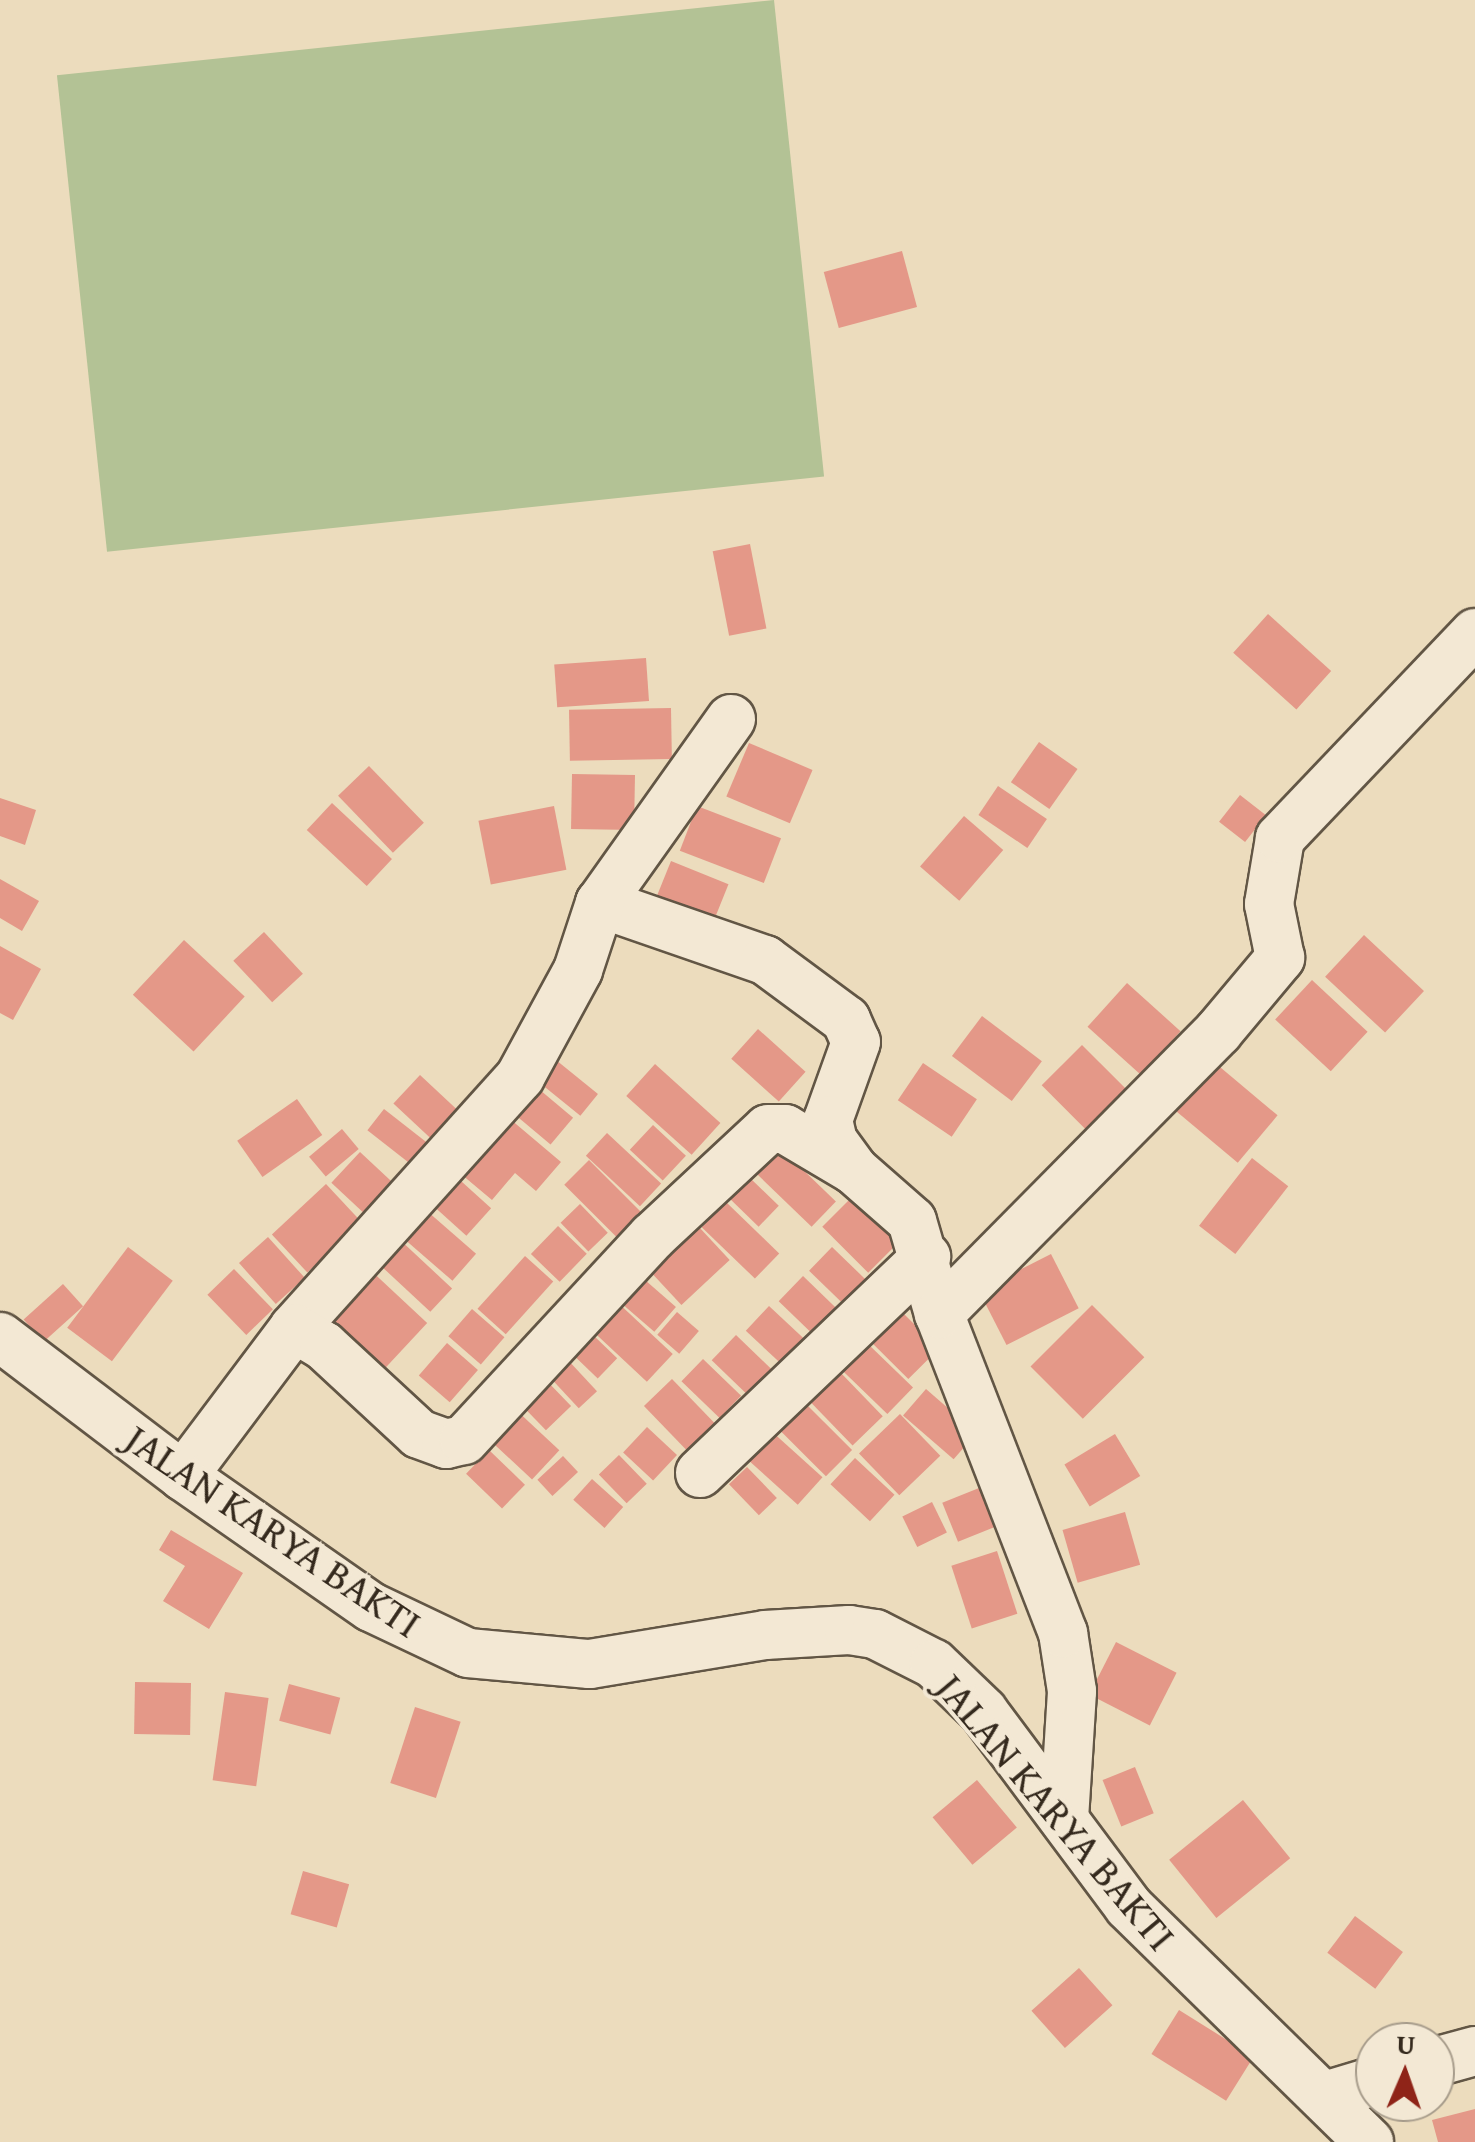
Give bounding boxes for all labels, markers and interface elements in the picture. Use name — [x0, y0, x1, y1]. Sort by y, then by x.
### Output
street label: JALAN KARYA BAKTI — [116, 1414, 430, 1648]
street label: JALAN KARYA BAKTI — [926, 1664, 1186, 1960]
north arrow — [1355, 2022, 1455, 2122]
text: U — [1396, 2023, 1416, 2064]

